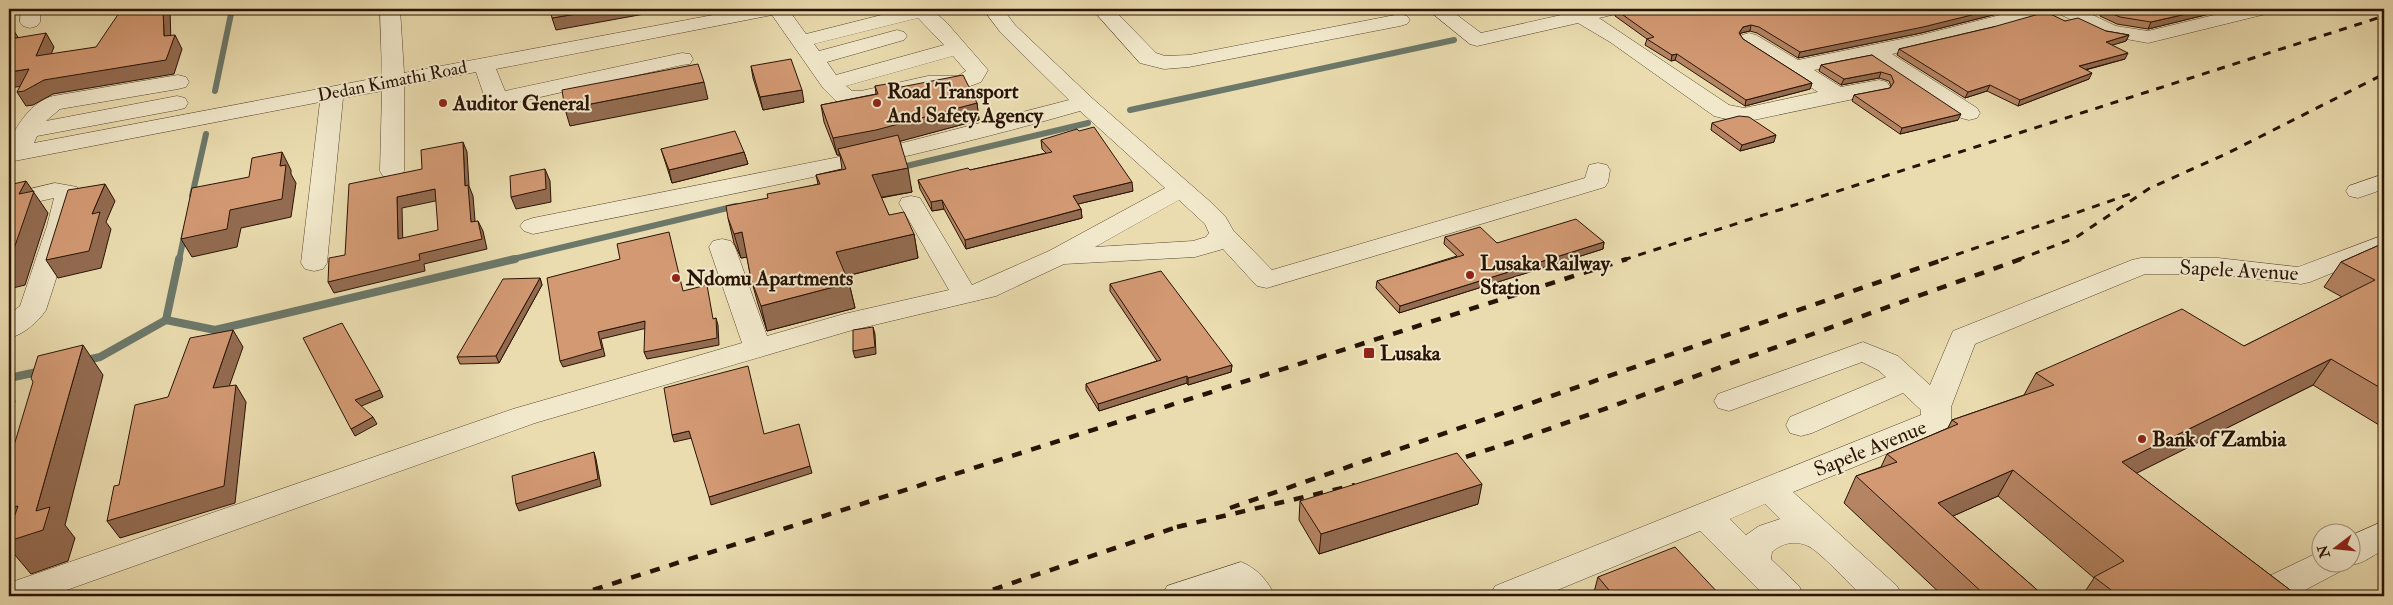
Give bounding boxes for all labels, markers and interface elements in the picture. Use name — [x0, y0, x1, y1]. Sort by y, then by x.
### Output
street label: Dedan Kimathi Road — [315, 56, 469, 107]
place label: Road Transport And Safety Agency — [886, 78, 1044, 129]
place label: Auditor General — [452, 90, 590, 117]
marker: Auditor General — [437, 97, 449, 109]
marker: Road Transport And Safety Agency — [871, 97, 883, 109]
place label: Lusaka Railway Station — [1480, 250, 1611, 301]
street label: Sapele Avenue — [2179, 254, 2299, 287]
place label: Ndomu Apartments — [685, 265, 853, 292]
marker: Lusaka Railway Station — [1464, 269, 1476, 281]
marker: Ndomu Apartments — [670, 272, 682, 284]
place label: Lusaka — [1380, 340, 1442, 367]
marker: Lusaka — [1362, 346, 1376, 360]
street label: Sapele Avenue — [1810, 414, 1931, 483]
place label: Bank of Zambia — [2152, 426, 2287, 453]
marker: Bank of Zambia — [2136, 433, 2148, 445]
north arrow — [2310, 522, 2360, 572]
text: N — [2314, 543, 2334, 561]

